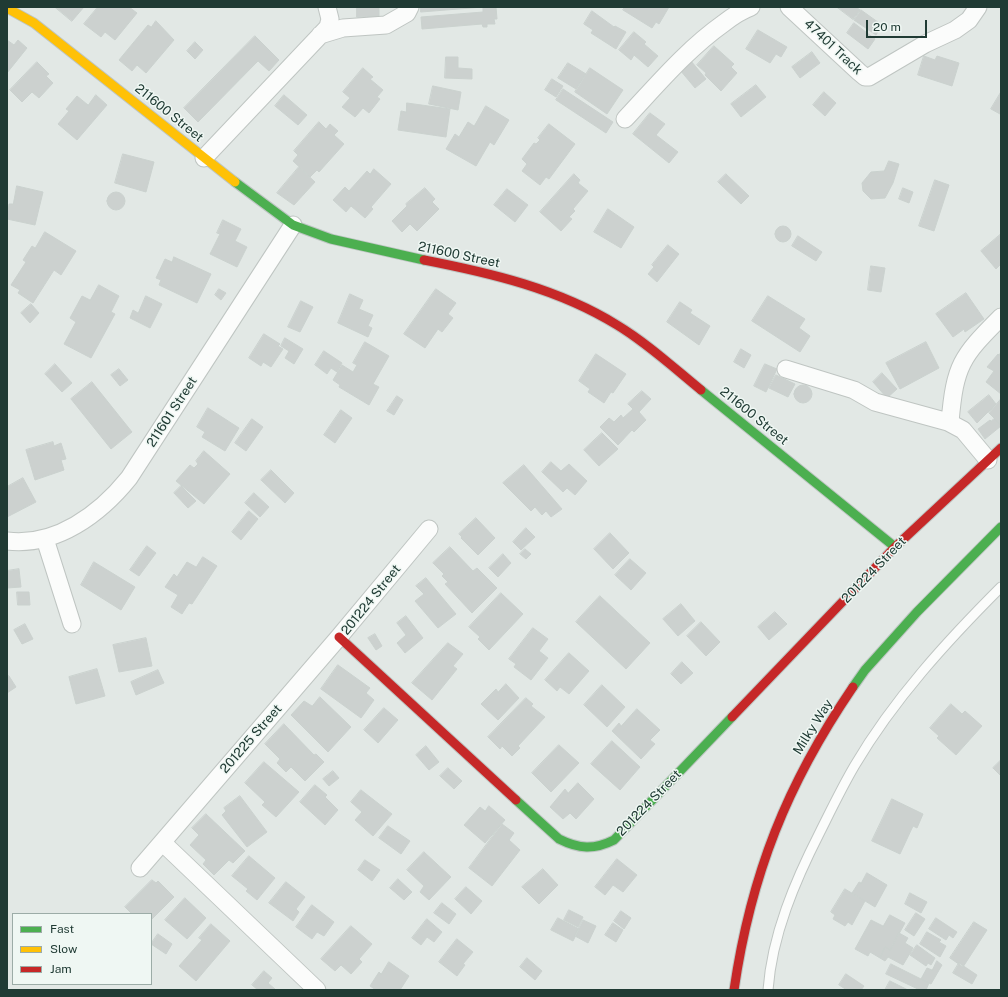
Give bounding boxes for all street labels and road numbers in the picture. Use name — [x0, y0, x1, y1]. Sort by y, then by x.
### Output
street label: 47401 Track — [801, 16, 865, 78]
street label: 211600 Street — [132, 81, 206, 145]
street label: 211600 Street — [417, 239, 501, 271]
street label: 211601 Street — [143, 374, 201, 450]
street label: 211600 Street — [717, 384, 791, 448]
street label: 201224 Street — [839, 534, 909, 606]
street label: 201224 Street — [338, 562, 404, 638]
street label: Milky Way — [790, 697, 836, 757]
street label: 201225 Street — [217, 701, 285, 777]
street label: 201224 Street — [614, 767, 684, 839]

